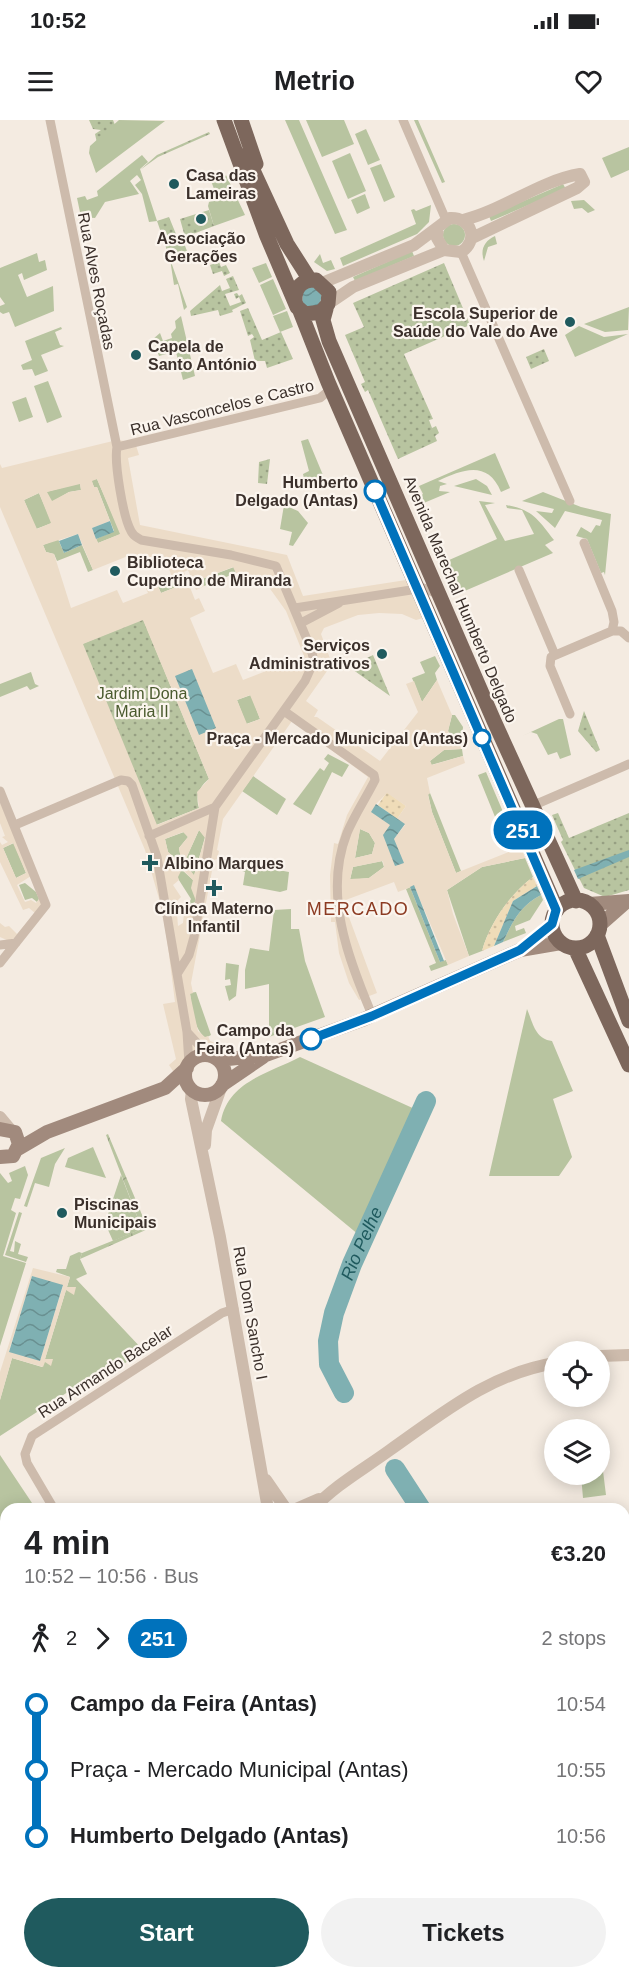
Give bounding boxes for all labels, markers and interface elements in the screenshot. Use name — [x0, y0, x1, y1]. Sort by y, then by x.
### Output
text: 10:52 — [30, 8, 86, 33]
icon: menu — [24, 65, 57, 98]
icon: heart — [572, 65, 605, 98]
text: Metrio — [274, 66, 355, 96]
place label: Casa das Lameiras — [186, 167, 256, 202]
marker: Casa das Lameiras — [167, 177, 181, 191]
street label: Rua Alves Roçadas — [75, 211, 118, 351]
marker: Associação Gerações — [194, 212, 208, 226]
place label: Associação Gerações — [157, 230, 246, 265]
place label: Escola Superior de Saúde do Vale do Ave — [393, 305, 558, 340]
marker: Escola Superior de Saúde do Vale do Ave — [563, 315, 577, 329]
place label: Capela de Santo António — [148, 338, 257, 373]
marker: Capela de Santo António — [129, 348, 143, 362]
street label: Rua Vasconcelos e Castro — [129, 376, 316, 439]
street label: Avenida Marechal Humberto Delgado — [401, 473, 520, 725]
place label: Humberto Delgado (Antas) — [235, 474, 358, 509]
marker: Humberto Delgado (Antas) — [364, 480, 386, 502]
place label: Biblioteca Cupertino de Miranda — [127, 554, 292, 589]
marker: Biblioteca Cupertino de Miranda — [108, 564, 122, 578]
place label: Serviços Administrativos — [249, 637, 370, 672]
marker: Serviços Administrativos — [375, 647, 389, 661]
park label: Jardim Dona Maria II — [97, 685, 187, 720]
marker: Praça - Mercado Municipal (Antas) — [473, 729, 491, 747]
place label: Praça - Mercado Municipal (Antas) — [207, 730, 468, 747]
line badge: 251 — [488, 810, 558, 850]
text: 251 — [505, 819, 541, 842]
marker: Albino Marques — [141, 854, 159, 872]
place label: Albino Marques — [164, 855, 284, 872]
marker: Clínica Materno Infantil — [205, 879, 223, 897]
district label: MERCADO — [307, 899, 409, 919]
place label: Clínica Materno Infantil — [154, 900, 274, 935]
place label: Campo da Feira (Antas) — [196, 1022, 294, 1057]
marker: Campo da Feira (Antas) — [300, 1028, 322, 1050]
place label: Piscinas Municipais — [74, 1196, 157, 1231]
water label: Rio Pelhe — [337, 1204, 387, 1283]
marker: Piscinas Municipais — [55, 1206, 69, 1220]
street label: Rua Dom Sancho I — [230, 1245, 271, 1381]
street label: Rua Armando Bacelar — [35, 1321, 176, 1421]
map controls — [544, 1341, 610, 1485]
button: locate — [544, 1341, 610, 1407]
button: layers — [544, 1419, 610, 1485]
text: 4 min — [24, 1524, 110, 1561]
text: €3.20 — [551, 1541, 606, 1566]
text: 10:52 – 10:56 · Bus — [24, 1565, 199, 1587]
icon: walk — [24, 1622, 57, 1655]
icon: forward — [86, 1622, 119, 1655]
text: 2 — [66, 1627, 77, 1649]
text: 251 — [140, 1627, 175, 1650]
text: 2 stops — [542, 1627, 606, 1649]
text: Campo da Feira (Antas) — [70, 1691, 317, 1716]
text: 10:54 — [556, 1693, 606, 1715]
text: Praça - Mercado Municipal (Antas) — [70, 1757, 409, 1782]
text: 10:55 — [556, 1759, 606, 1781]
text: Humberto Delgado (Antas) — [70, 1823, 349, 1848]
text: 10:56 — [556, 1825, 606, 1847]
button: Start — [24, 1898, 309, 1967]
button: Tickets — [321, 1898, 606, 1967]

